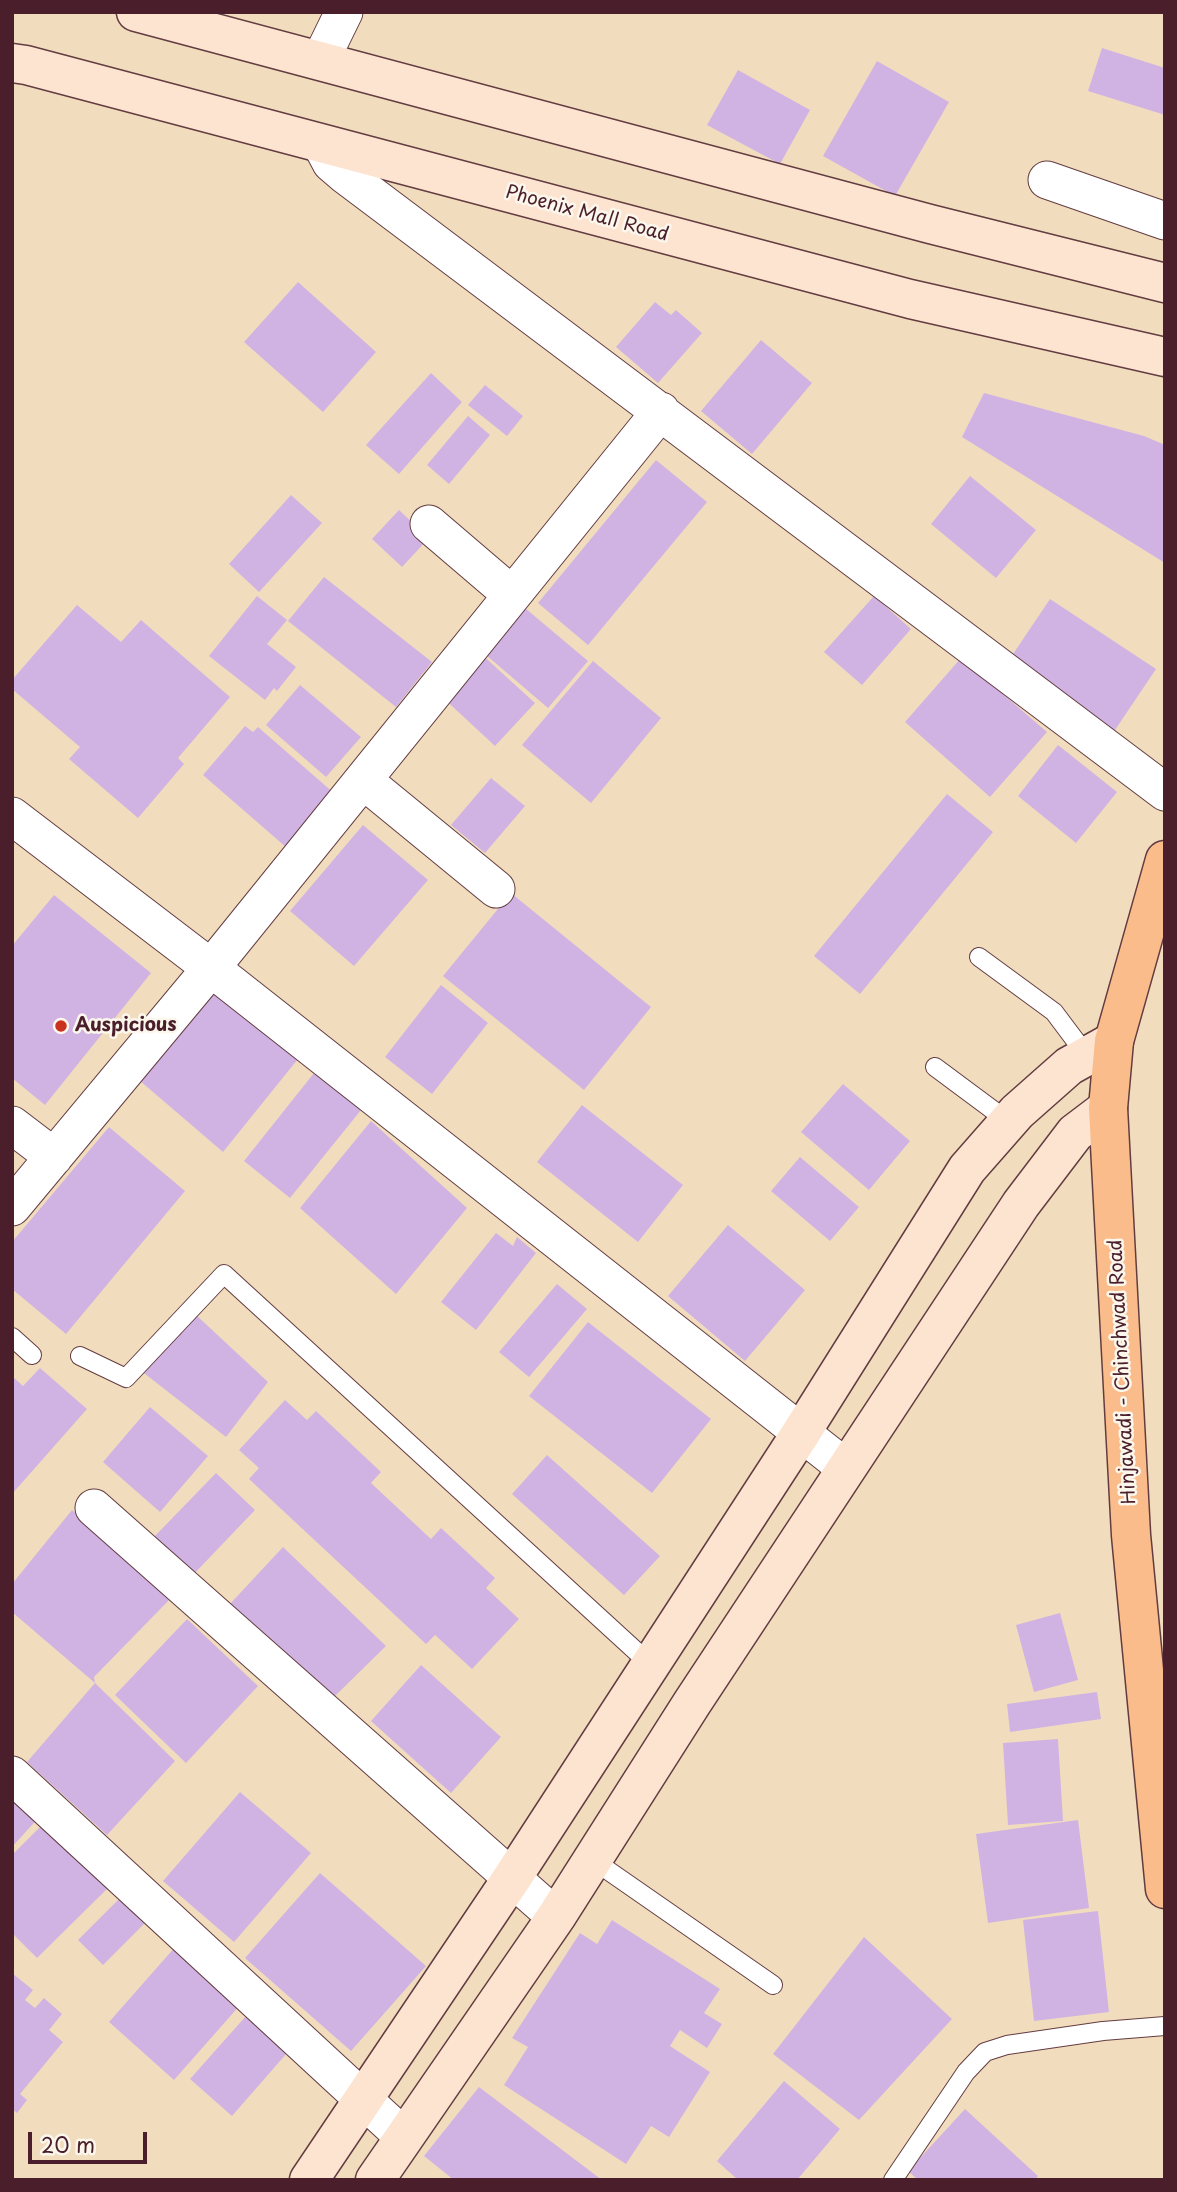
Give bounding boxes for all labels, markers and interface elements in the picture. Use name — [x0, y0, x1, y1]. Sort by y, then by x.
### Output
street label: Phoenix Mall Road — [503, 181, 671, 247]
place label: Auspicious — [75, 1015, 177, 1037]
marker: Auspicious — [53, 1018, 69, 1034]
street label: Hinjawadi - Chinchwad Road — [1105, 1239, 1141, 1505]
scale bar — [32, 2118, 150, 2162]
text: 20 m — [41, 2128, 95, 2160]

